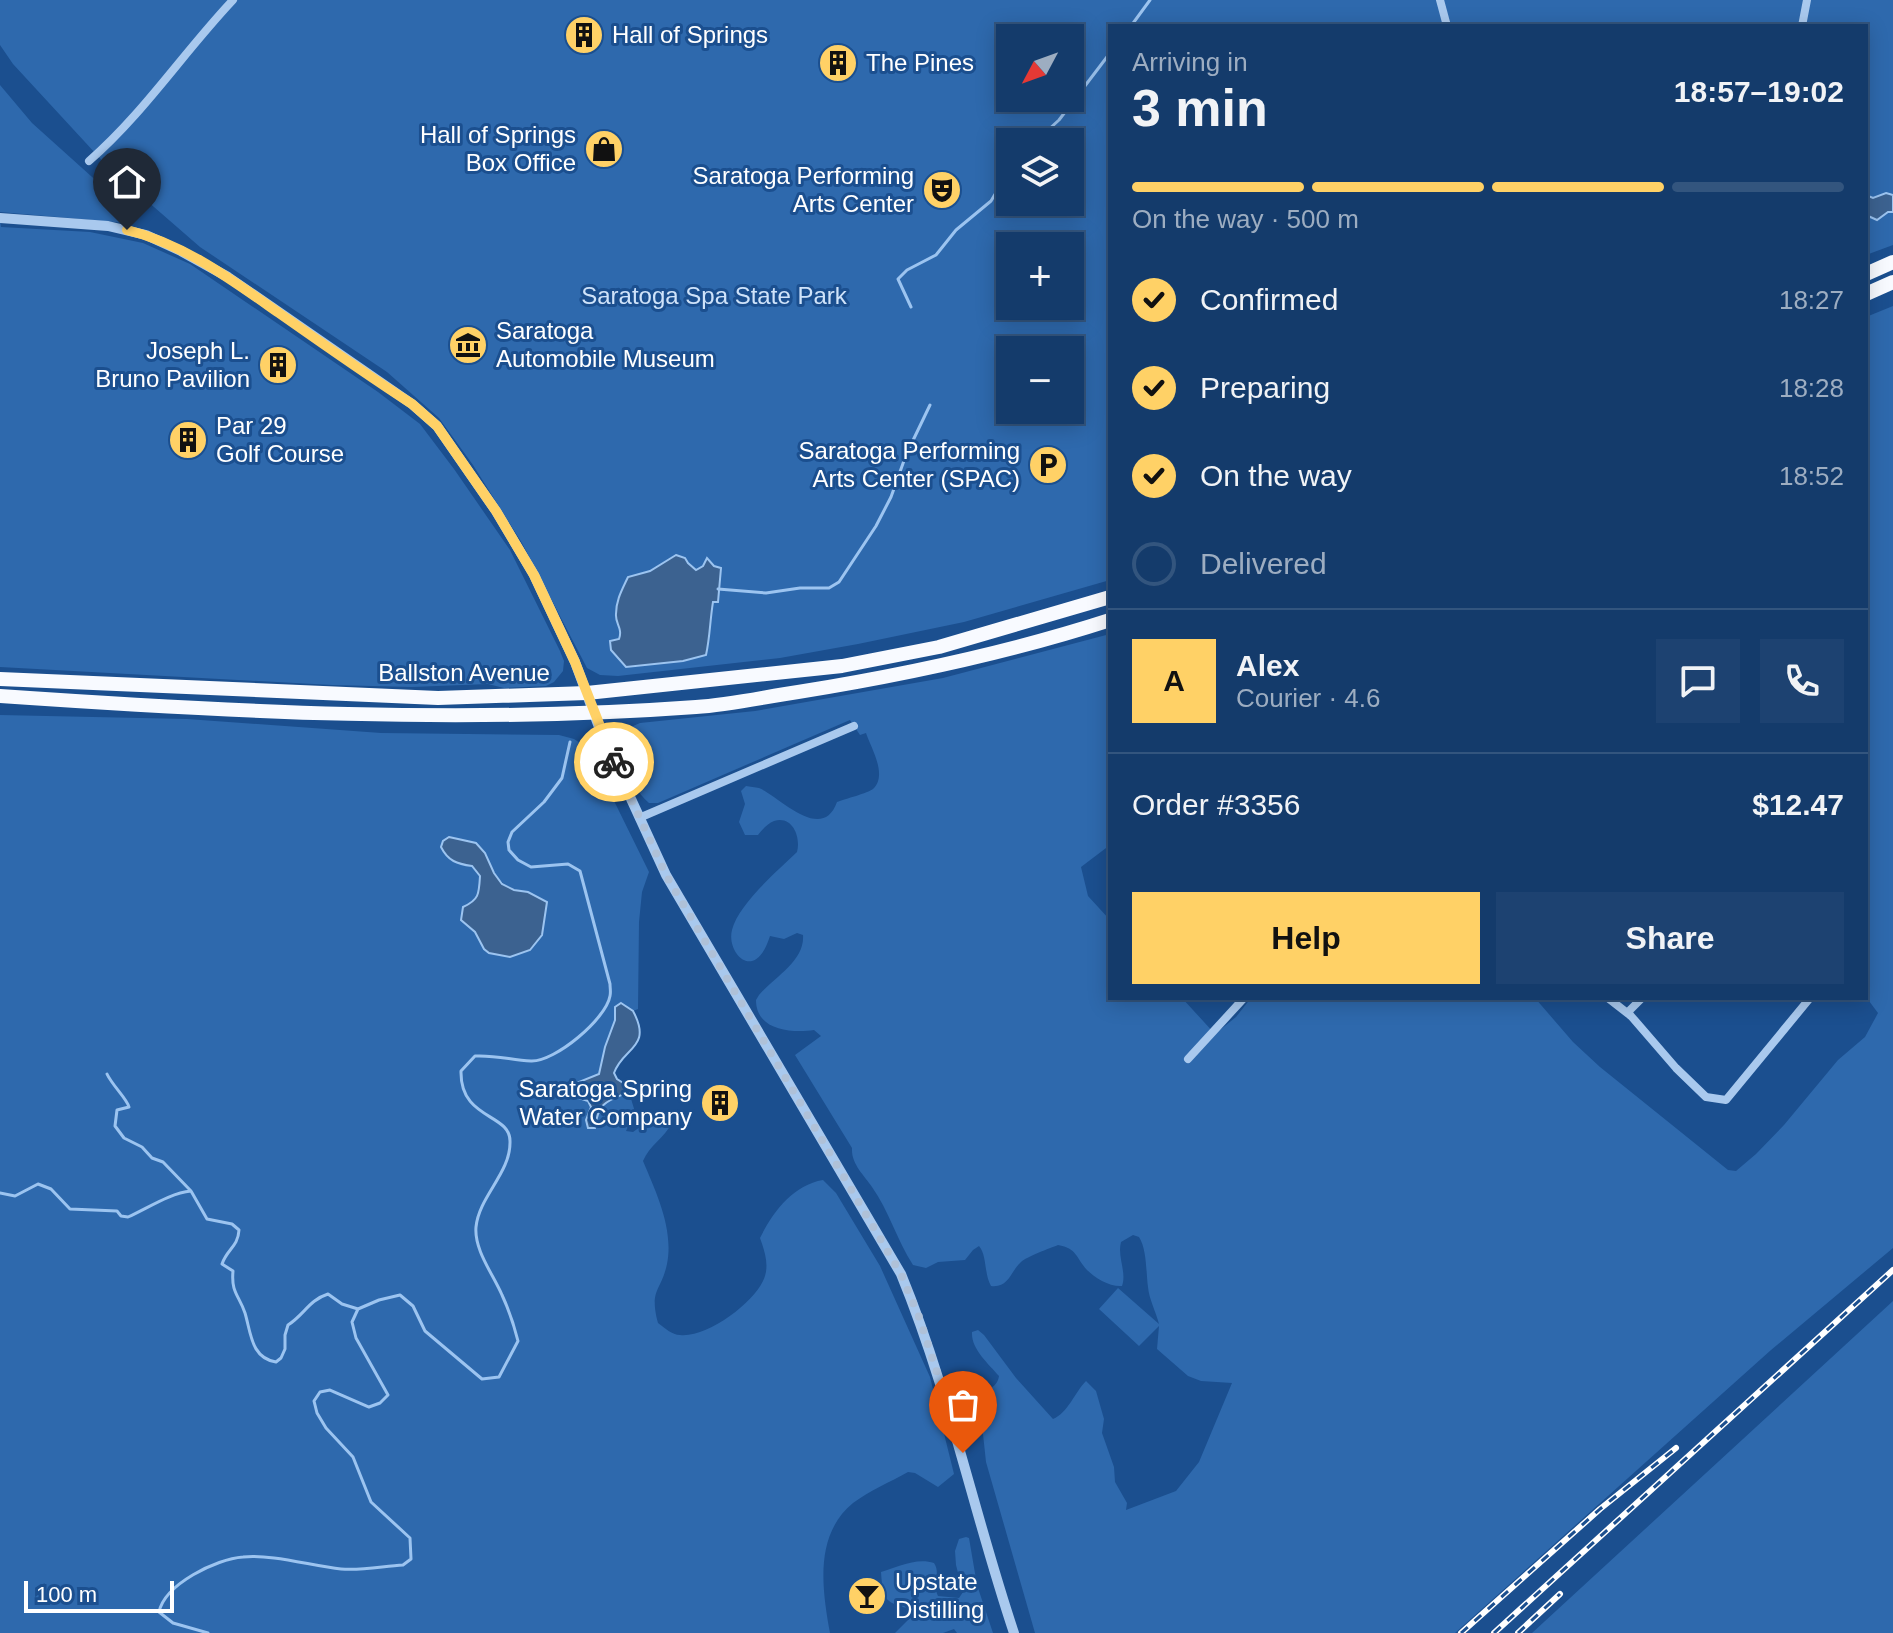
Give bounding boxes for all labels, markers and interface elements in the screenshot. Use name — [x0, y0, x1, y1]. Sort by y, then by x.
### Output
building icon: Hall of Springs — [563, 14, 605, 56]
place label: Hall of Springs — [612, 21, 768, 48]
north arrow — [996, 24, 1084, 112]
map controls — [996, 24, 1084, 424]
building icon: The Pines — [817, 42, 859, 84]
text: Arriving in — [1132, 47, 1248, 77]
place label: The Pines — [866, 49, 974, 76]
text: 18:57–19:02 — [1674, 75, 1844, 108]
text: 3 min — [1132, 79, 1268, 137]
place label: Hall of Springs Box Office — [420, 121, 576, 176]
shop icon: Hall of Springs Box Office — [583, 128, 625, 170]
button: layers — [996, 128, 1084, 216]
pin — [93, 148, 161, 230]
icon: home — [105, 160, 149, 204]
place label: Saratoga Performing Arts Center — [693, 162, 914, 217]
theatre icon: Saratoga Performing Arts Center — [921, 169, 963, 211]
text: On the way · 500 m — [1132, 204, 1359, 234]
button: + — [996, 232, 1084, 320]
icon: check — [1132, 278, 1176, 322]
park label: Saratoga Spa State Park — [581, 282, 848, 309]
text: Confirmed — [1200, 283, 1338, 316]
text: 18:27 — [1779, 285, 1844, 315]
place label: Saratoga Automobile Museum — [496, 317, 715, 372]
museum icon: Saratoga Automobile Museum — [447, 324, 489, 366]
button: − — [996, 336, 1084, 424]
place label: Joseph L. Bruno Pavilion — [95, 337, 250, 392]
building icon: Joseph L. Bruno Pavilion — [257, 344, 299, 386]
icon: check — [1132, 366, 1176, 410]
text: Preparing — [1200, 371, 1330, 404]
text: 18:28 — [1779, 373, 1844, 403]
place label: Par 29 Golf Course — [216, 412, 344, 467]
building icon: Par 29 Golf Course — [167, 419, 209, 461]
place label: Saratoga Performing Arts Center (SPAC) — [799, 437, 1020, 492]
parking icon: Saratoga Performing Arts Center (SPAC) — [1027, 444, 1069, 486]
icon: check — [1132, 454, 1176, 498]
text: On the way — [1200, 459, 1352, 492]
text: 18:52 — [1779, 461, 1844, 491]
text: Delivered — [1200, 547, 1327, 580]
button: chat — [1656, 639, 1740, 723]
button: phone — [1760, 639, 1844, 723]
text: Alex — [1236, 649, 1299, 682]
street label: Ballston Avenue — [378, 659, 550, 686]
text: A — [1163, 664, 1185, 697]
text: Courier · 4.6 — [1236, 683, 1381, 713]
courier — [574, 722, 654, 802]
icon: bike — [592, 740, 636, 784]
text: Order #3356 — [1132, 788, 1300, 821]
text: $12.47 — [1752, 788, 1844, 821]
button: Help — [1132, 892, 1480, 984]
button: Share — [1496, 892, 1844, 984]
place label: Saratoga Spring Water Company — [519, 1075, 692, 1130]
building icon: Saratoga Spring Water Company — [699, 1082, 741, 1124]
pin — [929, 1371, 997, 1453]
icon: bag — [941, 1383, 985, 1427]
place label: Upstate Distilling — [895, 1568, 984, 1623]
bar icon: Upstate Distilling — [846, 1575, 888, 1617]
scale bar — [24, 1577, 174, 1613]
text: 100 m — [36, 1582, 97, 1607]

